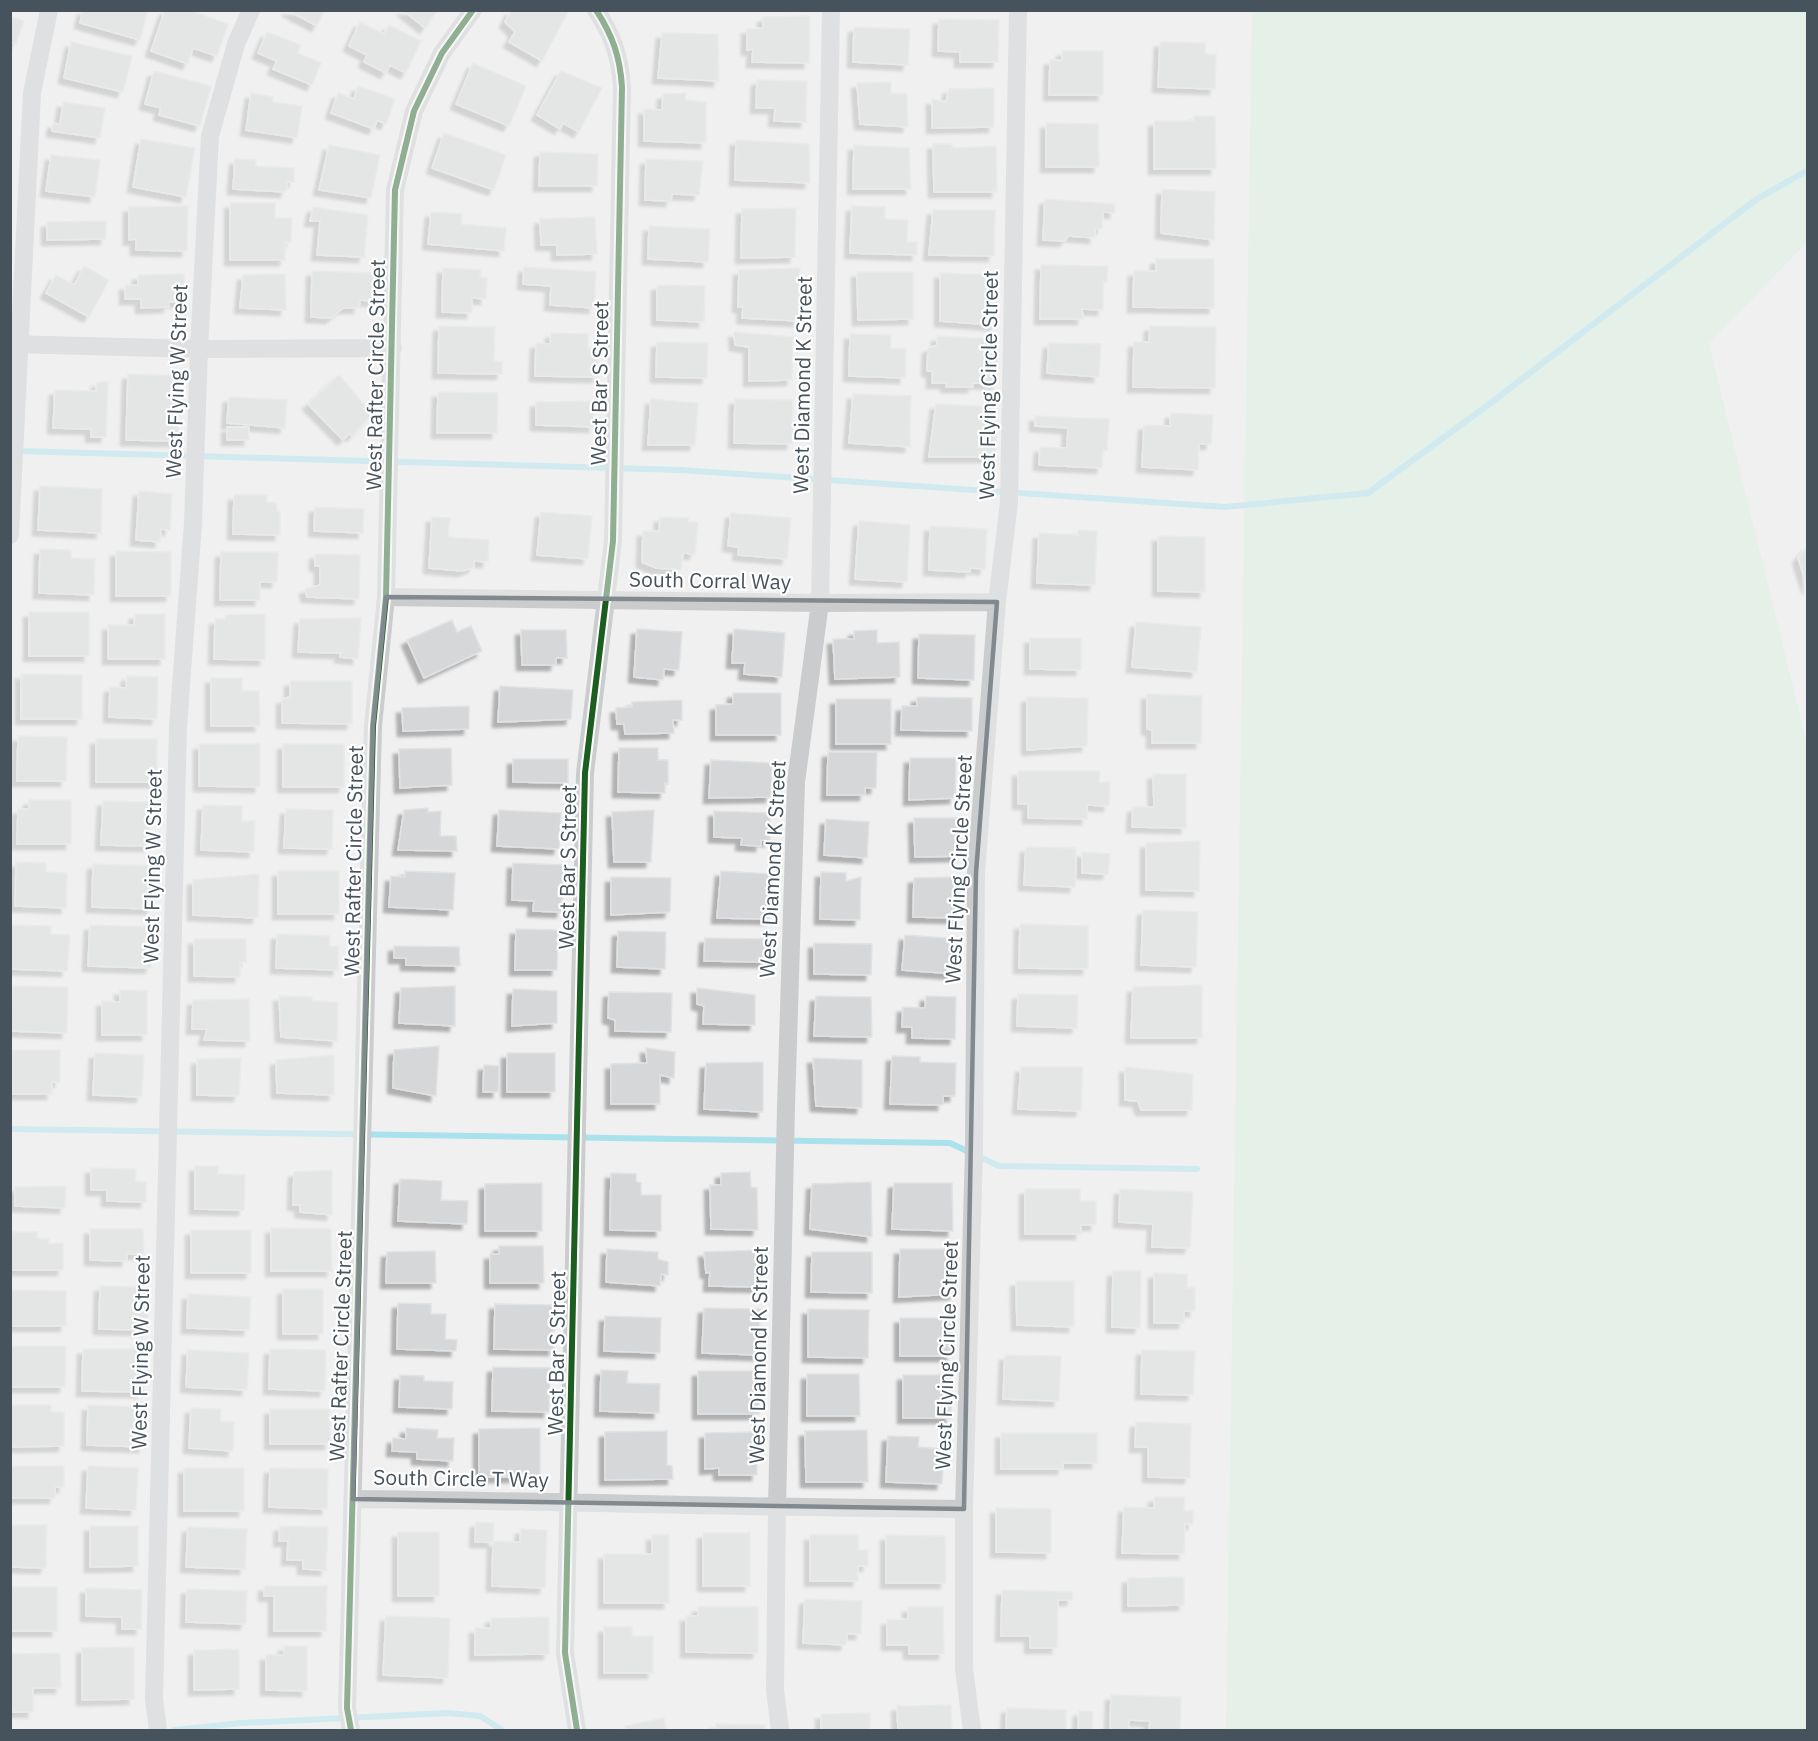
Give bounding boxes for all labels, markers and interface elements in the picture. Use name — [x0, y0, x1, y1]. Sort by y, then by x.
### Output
street label: West Rafter Circle Street — [359, 259, 391, 491]
street label: West Flying Circle Street — [972, 270, 1004, 500]
street label: West Diamond K Street — [786, 276, 818, 494]
street label: West Flying W Street — [159, 283, 193, 479]
street label: West Bar S Street — [584, 300, 614, 466]
street label: South Corral Way — [629, 565, 792, 595]
street label: West Rafter Circle Street — [337, 745, 369, 977]
street label: West Flying Circle Street — [938, 754, 978, 984]
street label: West Diamond K Street — [752, 759, 792, 979]
street label: West Flying W Street — [136, 768, 168, 964]
street label: West Bar S Street — [552, 784, 582, 950]
street label: West Rafter Circle Street — [322, 1230, 358, 1462]
street label: West Flying Circle Street — [928, 1240, 964, 1470]
street label: West Diamond K Street — [742, 1246, 774, 1464]
street label: West Flying W Street — [124, 1254, 156, 1450]
street label: West Bar S Street — [541, 1270, 571, 1436]
street label: South Circle T Way — [373, 1462, 550, 1494]

